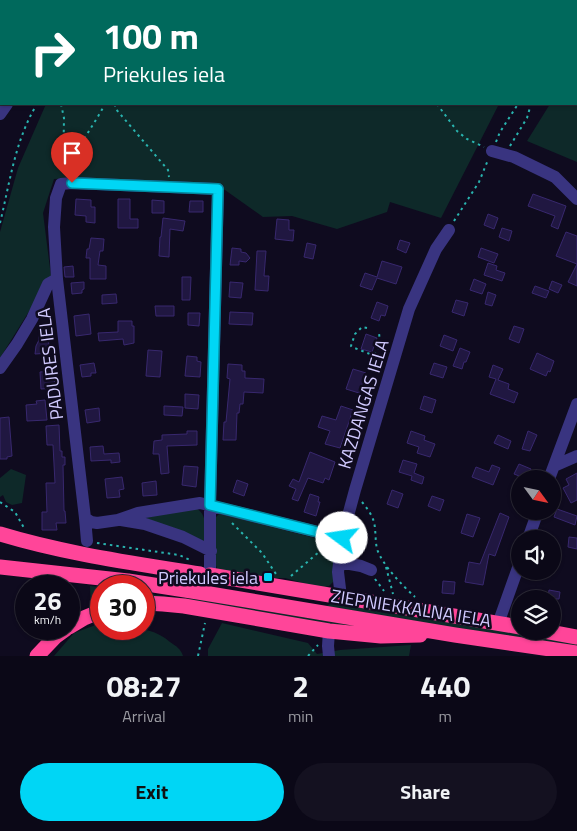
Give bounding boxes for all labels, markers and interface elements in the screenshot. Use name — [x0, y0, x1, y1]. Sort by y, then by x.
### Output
text: 100 m — [103, 9, 199, 63]
icon: right — [20, 20, 85, 85]
text: Priekules iela — [103, 57, 225, 91]
pin — [51, 132, 93, 183]
icon: arrive — [58, 139, 86, 167]
street label: PADURES IELA — [30, 306, 70, 421]
street label: KAZDANGAS IELA — [330, 336, 396, 472]
north arrow — [511, 470, 561, 520]
map controls — [511, 470, 561, 640]
position arrow — [315, 511, 367, 563]
button: sound — [511, 530, 561, 580]
place label: Priekules iela — [158, 564, 258, 591]
marker: Priekules iela — [262, 571, 274, 583]
speed limit sign: 30 — [90, 575, 155, 640]
text: 26 — [33, 582, 62, 620]
street label: ZIEPNIEKKALNA IELA — [329, 582, 493, 634]
button: layers — [511, 590, 561, 640]
text: km/h — [34, 610, 61, 629]
text: 08:27 — [107, 663, 181, 709]
text: 2 — [292, 663, 309, 709]
text: 440 — [420, 663, 470, 709]
text: Arrival — [122, 704, 166, 728]
text: min — [288, 704, 313, 728]
text: m — [439, 704, 452, 728]
button: Exit — [20, 763, 284, 821]
button: Share — [294, 763, 557, 821]

